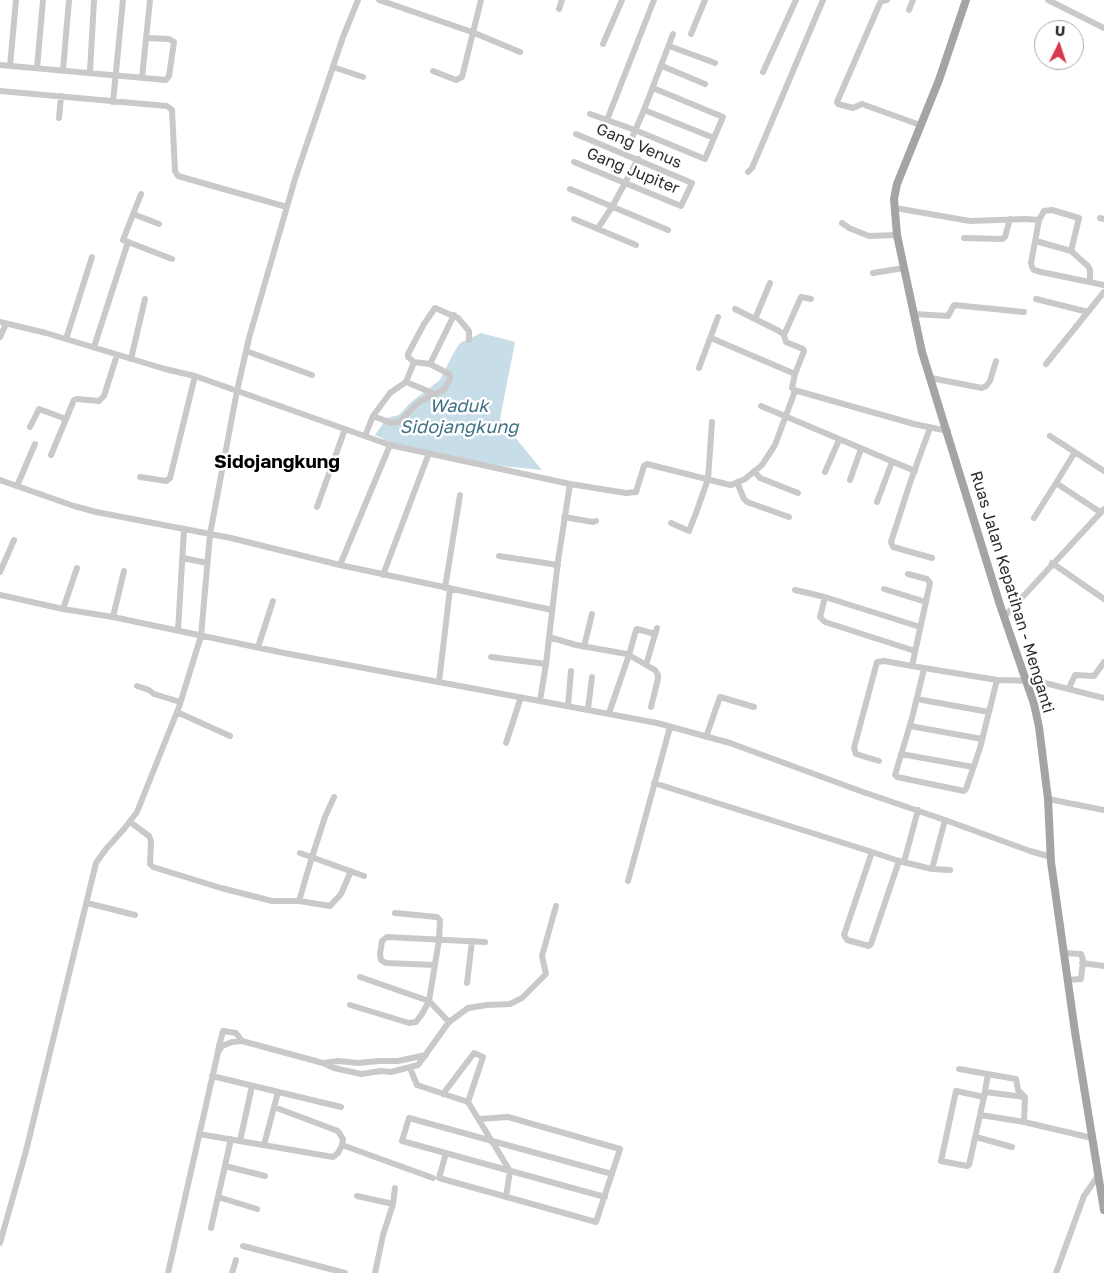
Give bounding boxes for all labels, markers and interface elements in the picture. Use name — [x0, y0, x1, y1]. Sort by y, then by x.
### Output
north arrow — [1034, 20, 1084, 70]
text: U — [1054, 22, 1066, 39]
street label: Gang Venus — [593, 119, 685, 173]
street label: Gang Jupiter — [584, 144, 682, 198]
water label: Waduk Sidojangkung — [400, 395, 518, 438]
district label: Sidojangkung — [214, 451, 340, 473]
street label: Ruas Jalan Kepatihan - Menganti — [966, 469, 1058, 715]

